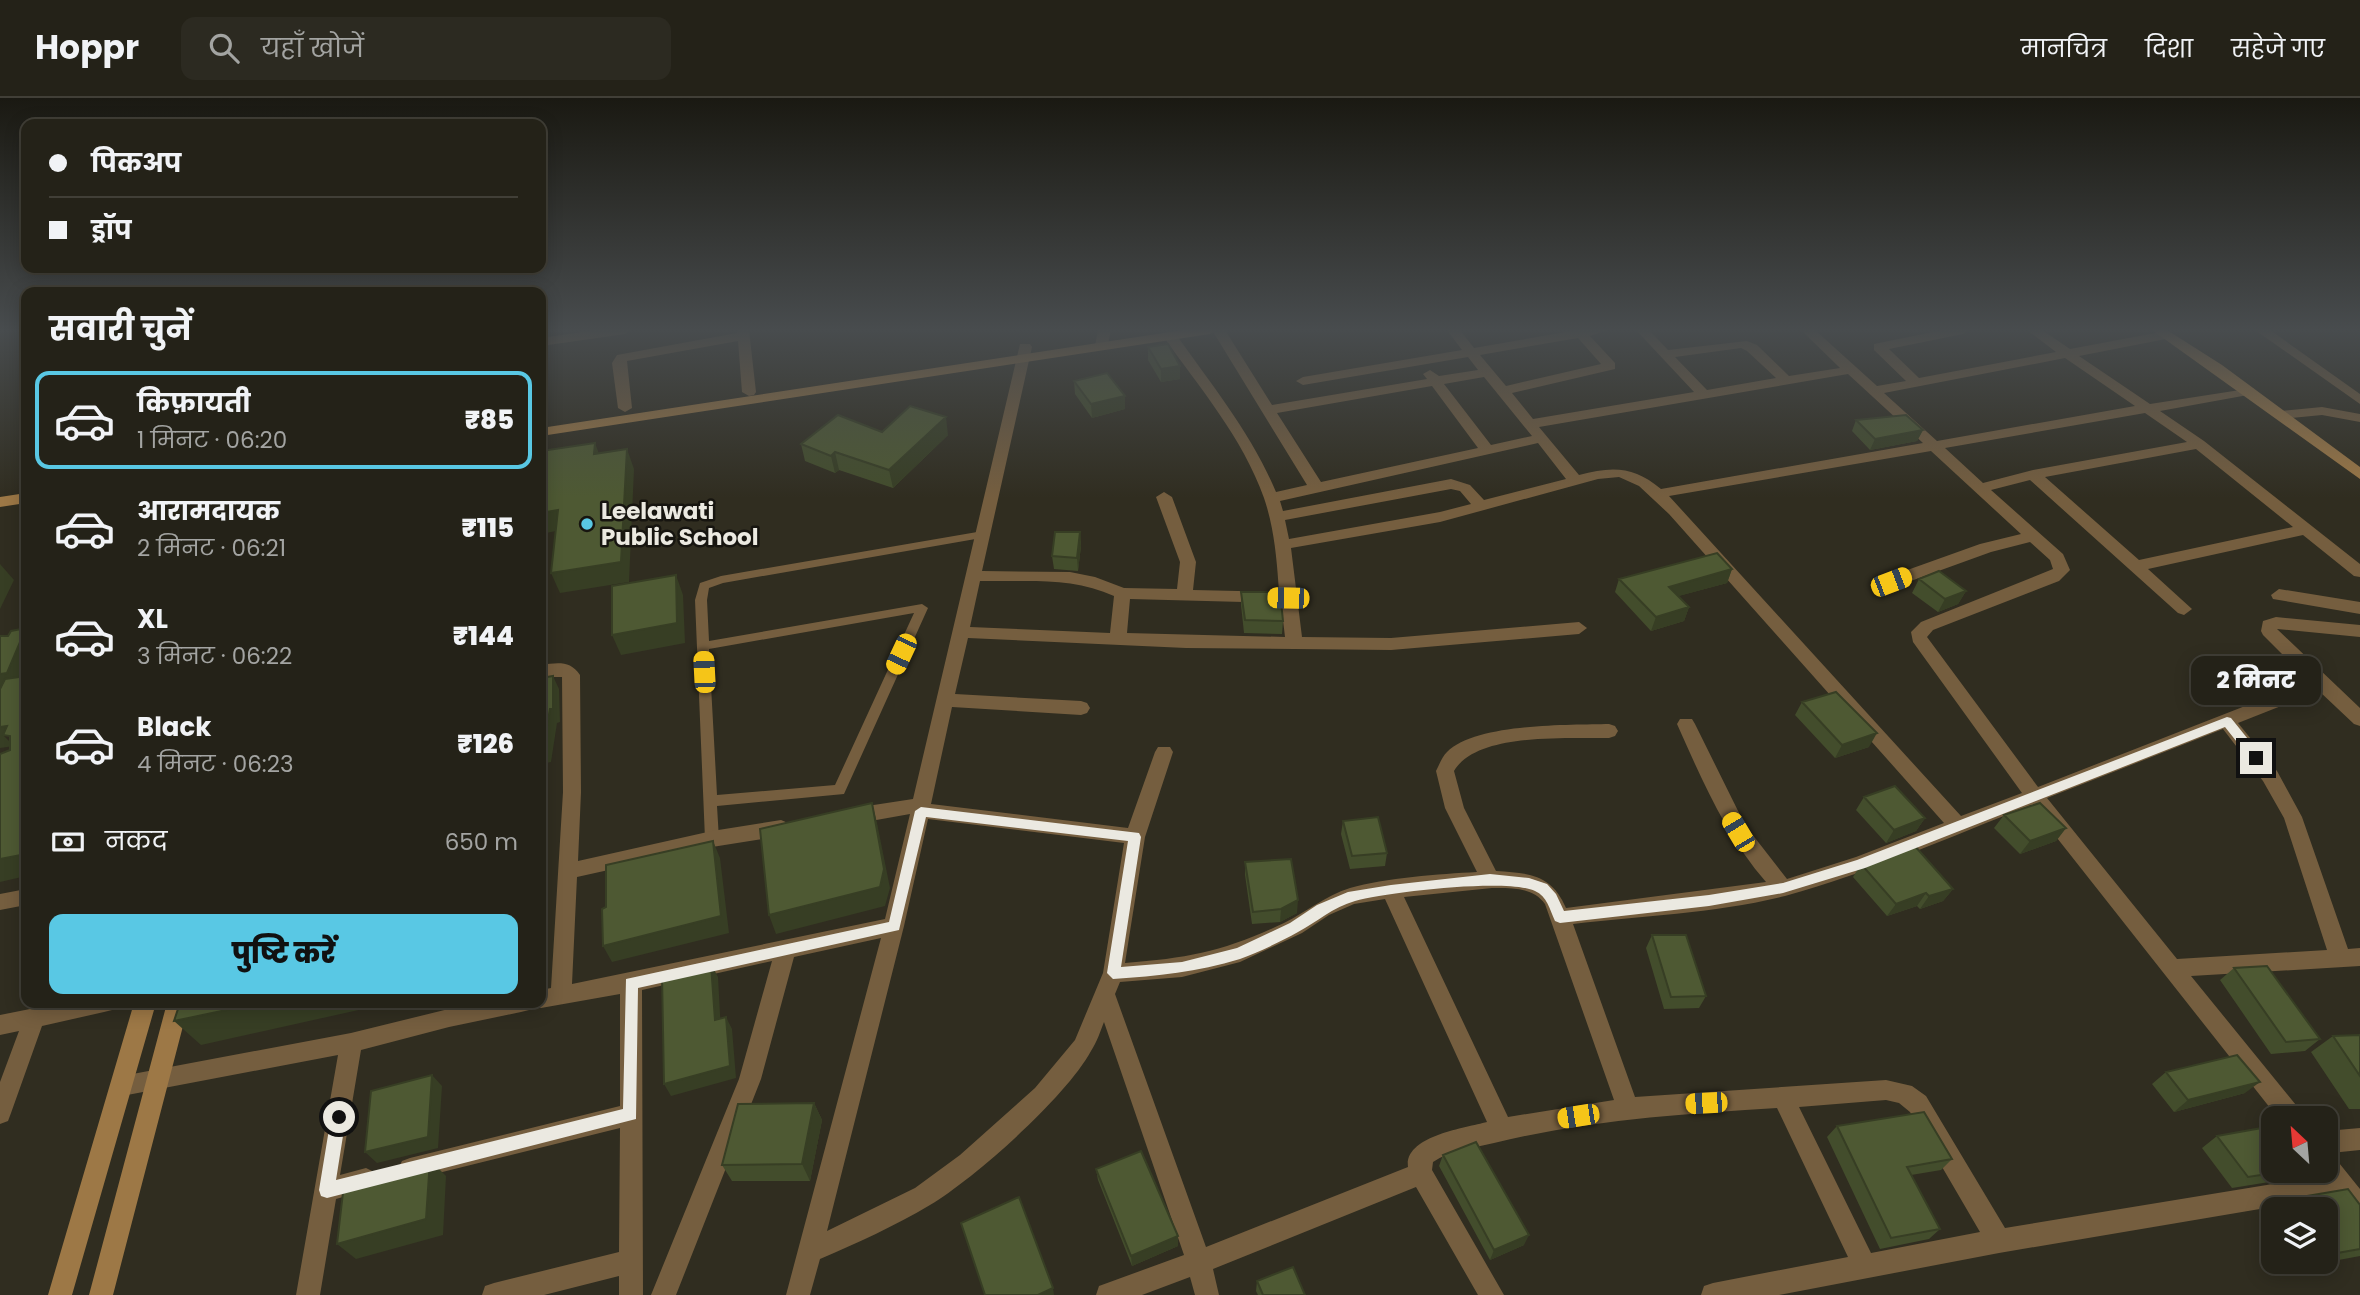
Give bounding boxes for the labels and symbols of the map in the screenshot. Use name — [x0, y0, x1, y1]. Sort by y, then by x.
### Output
place label: Leelawati Public School — [601, 495, 758, 553]
marker: Leelawati Public School — [579, 516, 595, 532]
car — [1868, 565, 1915, 599]
car — [1267, 587, 1310, 609]
car — [883, 631, 920, 677]
car — [693, 650, 716, 694]
callout: 2 मिनट — [2191, 656, 2321, 706]
route end — [2240, 742, 2272, 774]
car — [1719, 809, 1758, 855]
car — [1685, 1091, 1728, 1115]
route start — [323, 1101, 355, 1133]
car — [1556, 1102, 1601, 1130]
north arrow — [2261, 1106, 2338, 1183]

